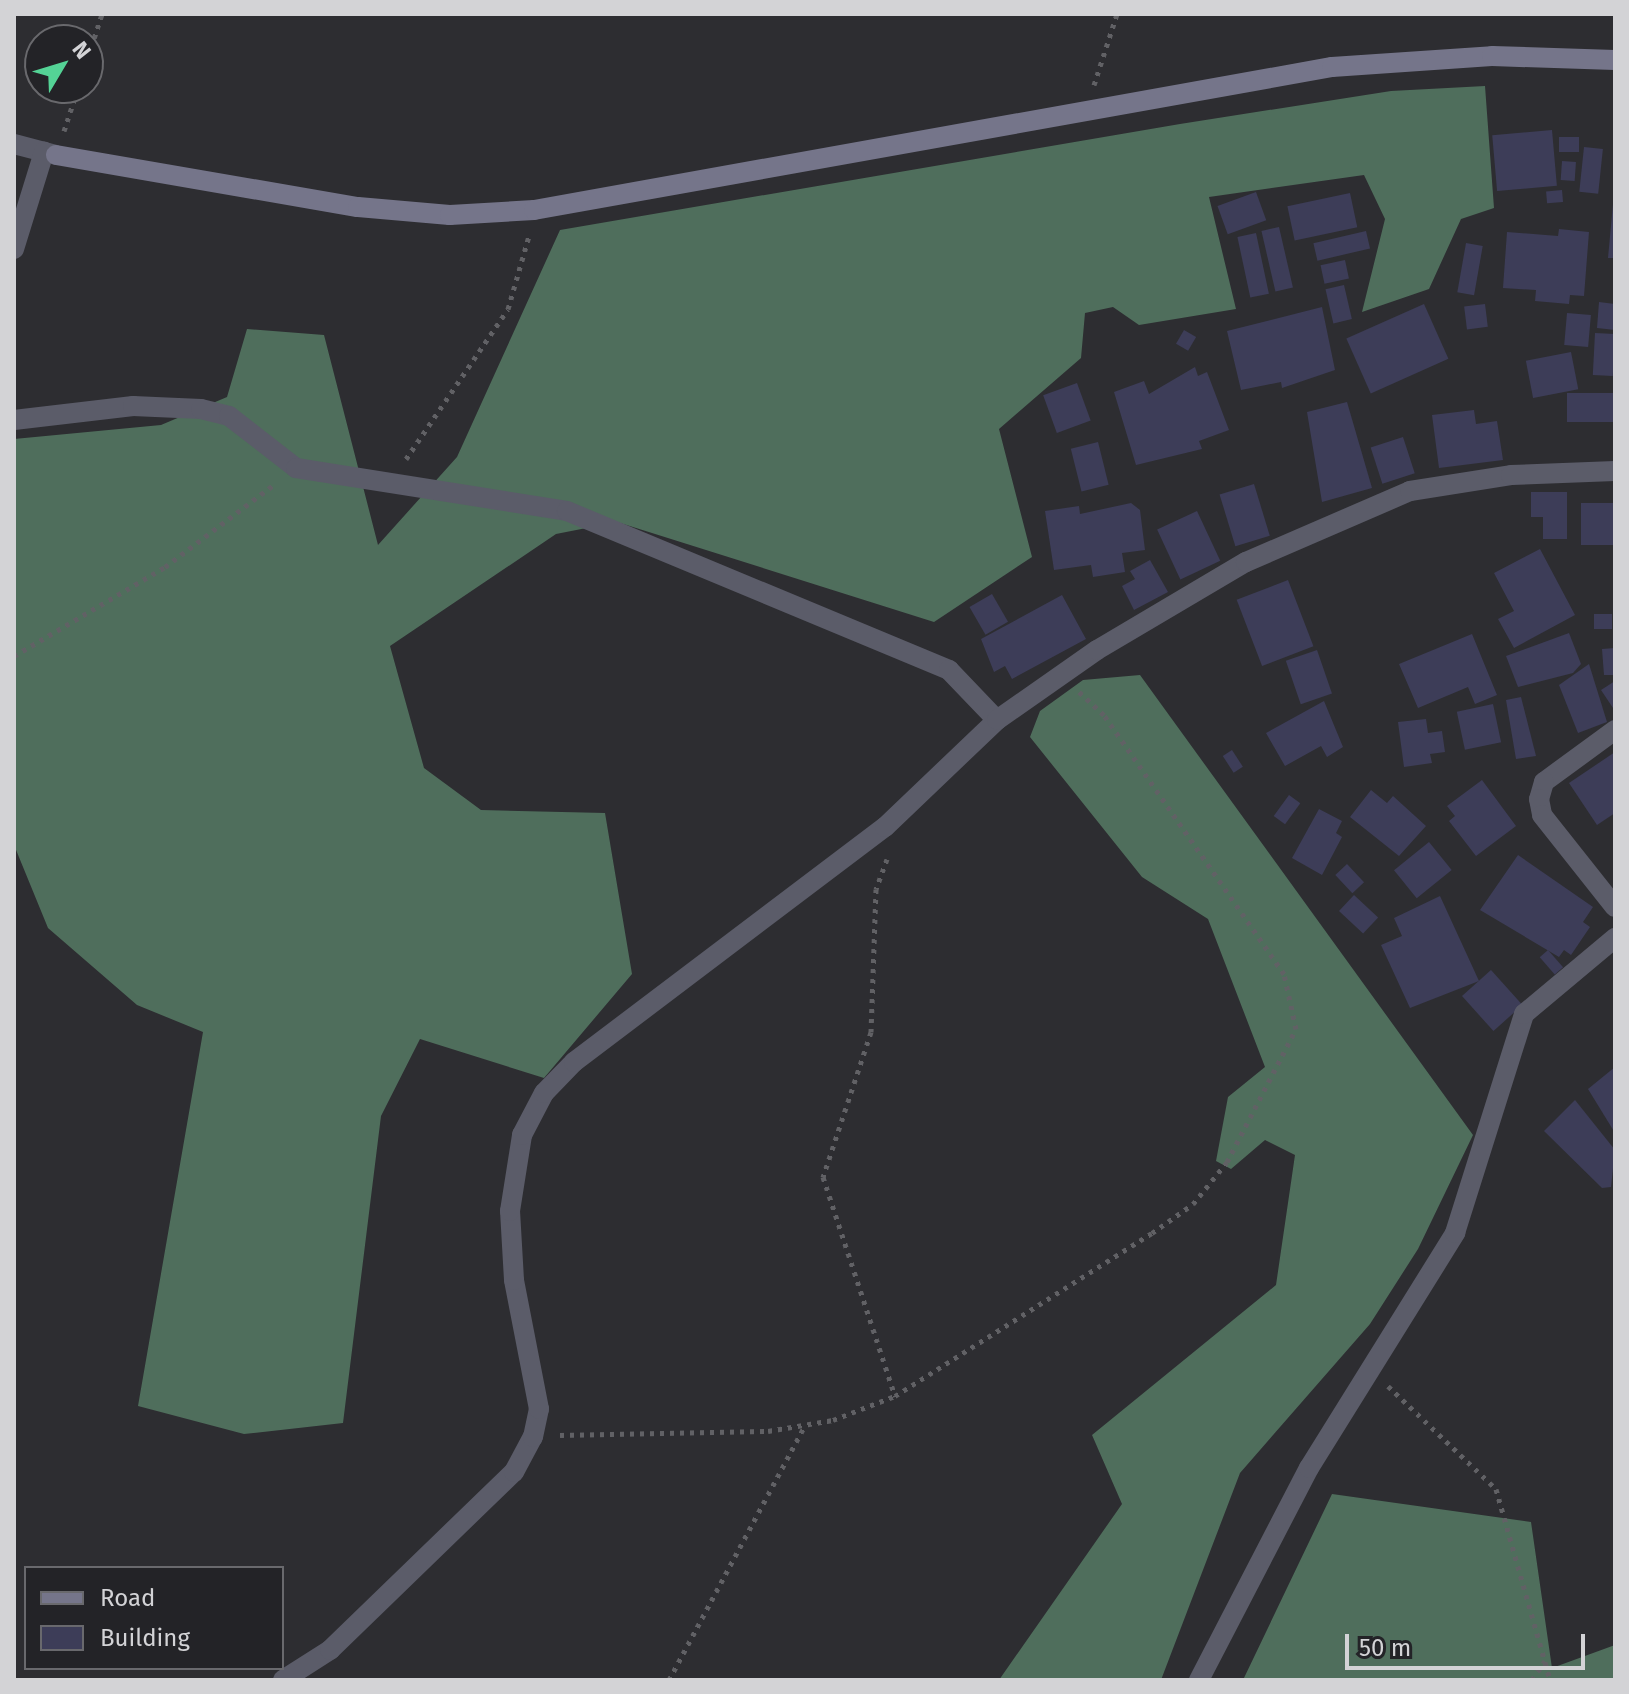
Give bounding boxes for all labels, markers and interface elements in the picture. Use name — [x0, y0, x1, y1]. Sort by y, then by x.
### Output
north arrow — [24, 24, 104, 104]
text: N — [67, 36, 97, 64]
legend — [24, 1566, 284, 1670]
text: Road — [100, 1584, 155, 1612]
scale bar — [1349, 1618, 1589, 1668]
text: Building — [100, 1624, 190, 1652]
text: 50 m — [1359, 1634, 1411, 1662]

